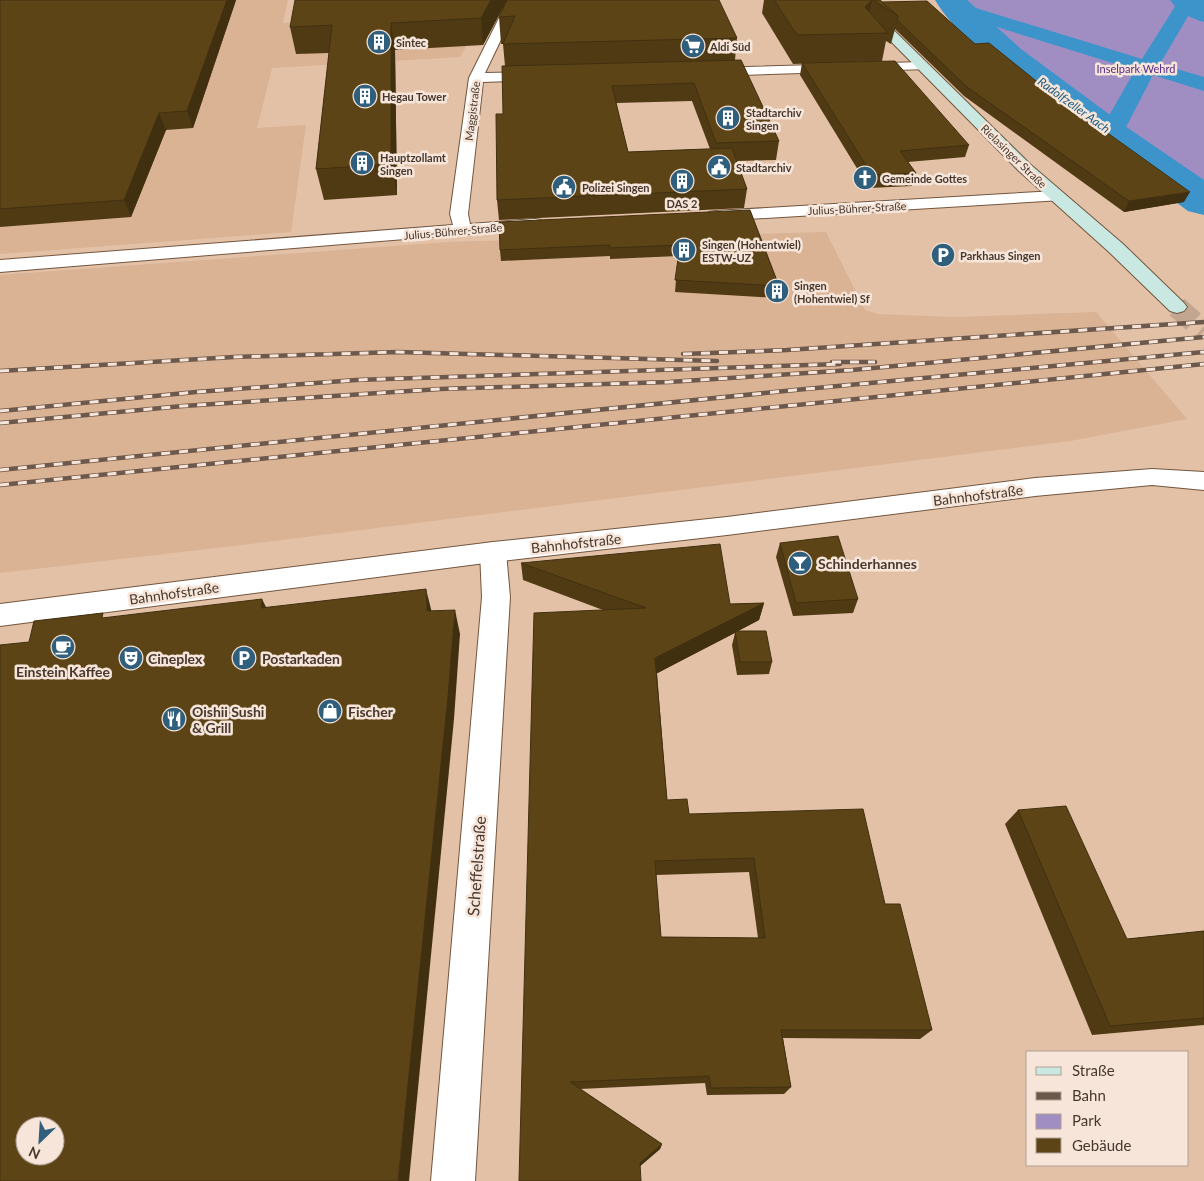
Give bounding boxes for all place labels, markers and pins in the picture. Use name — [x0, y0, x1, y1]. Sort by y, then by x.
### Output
building icon: Sintec — [366, 29, 392, 55]
supermarket icon: Aldi Süd — [680, 33, 706, 59]
place label: Sintec — [396, 36, 427, 49]
place label: Aldi Süd — [709, 40, 750, 53]
building icon: Hegau Tower — [352, 83, 378, 109]
place label: Hegau Tower — [382, 90, 447, 103]
building icon: Stadtarchiv Singen — [715, 105, 741, 131]
place label: Stadtarchiv Singen — [746, 106, 802, 132]
building icon: Hauptzollamt Singen — [349, 150, 375, 176]
place label: Hauptzollamt Singen — [380, 151, 447, 177]
public building icon: Stadtarchiv — [706, 154, 732, 180]
place label: Stadtarchiv — [736, 161, 792, 174]
church icon: Gemeinde Gottes — [852, 165, 878, 191]
building icon: DAS 2 — [669, 168, 695, 194]
place label: Gemeinde Gottes — [882, 172, 967, 185]
public building icon: Polizei Singen — [551, 174, 577, 200]
place label: Polizei Singen — [582, 181, 650, 194]
place label: DAS 2 — [667, 197, 697, 210]
building icon: Singen (Hohentwiel) ESTW-UZ — [671, 237, 697, 263]
place label: Singen (Hohentwiel) ESTW-UZ — [702, 238, 801, 264]
parking icon: Parkhaus Singen — [930, 242, 956, 268]
place label: Parkhaus Singen — [960, 249, 1041, 262]
building icon: Singen (Hohentwiel) Sf — [764, 278, 790, 304]
place label: Singen (Hohentwiel) Sf — [794, 279, 870, 305]
bar icon: Schinderhannes — [787, 550, 813, 576]
place label: Schinderhannes — [818, 555, 917, 572]
cafe icon: Einstein Kaffee — [50, 634, 76, 660]
theatre icon: Cineplex — [118, 645, 144, 671]
parking icon: Postarkaden — [231, 645, 257, 671]
place label: Cineplex — [148, 650, 203, 667]
place label: Postarkaden — [262, 650, 340, 667]
place label: Einstein Kaffee — [16, 663, 111, 680]
shop icon: Fischer — [317, 698, 343, 724]
place label: Oishii Sushi & Grill — [192, 703, 264, 736]
place label: Fischer — [348, 703, 394, 720]
restaurant icon: Oishii Sushi & Grill — [161, 706, 187, 732]

